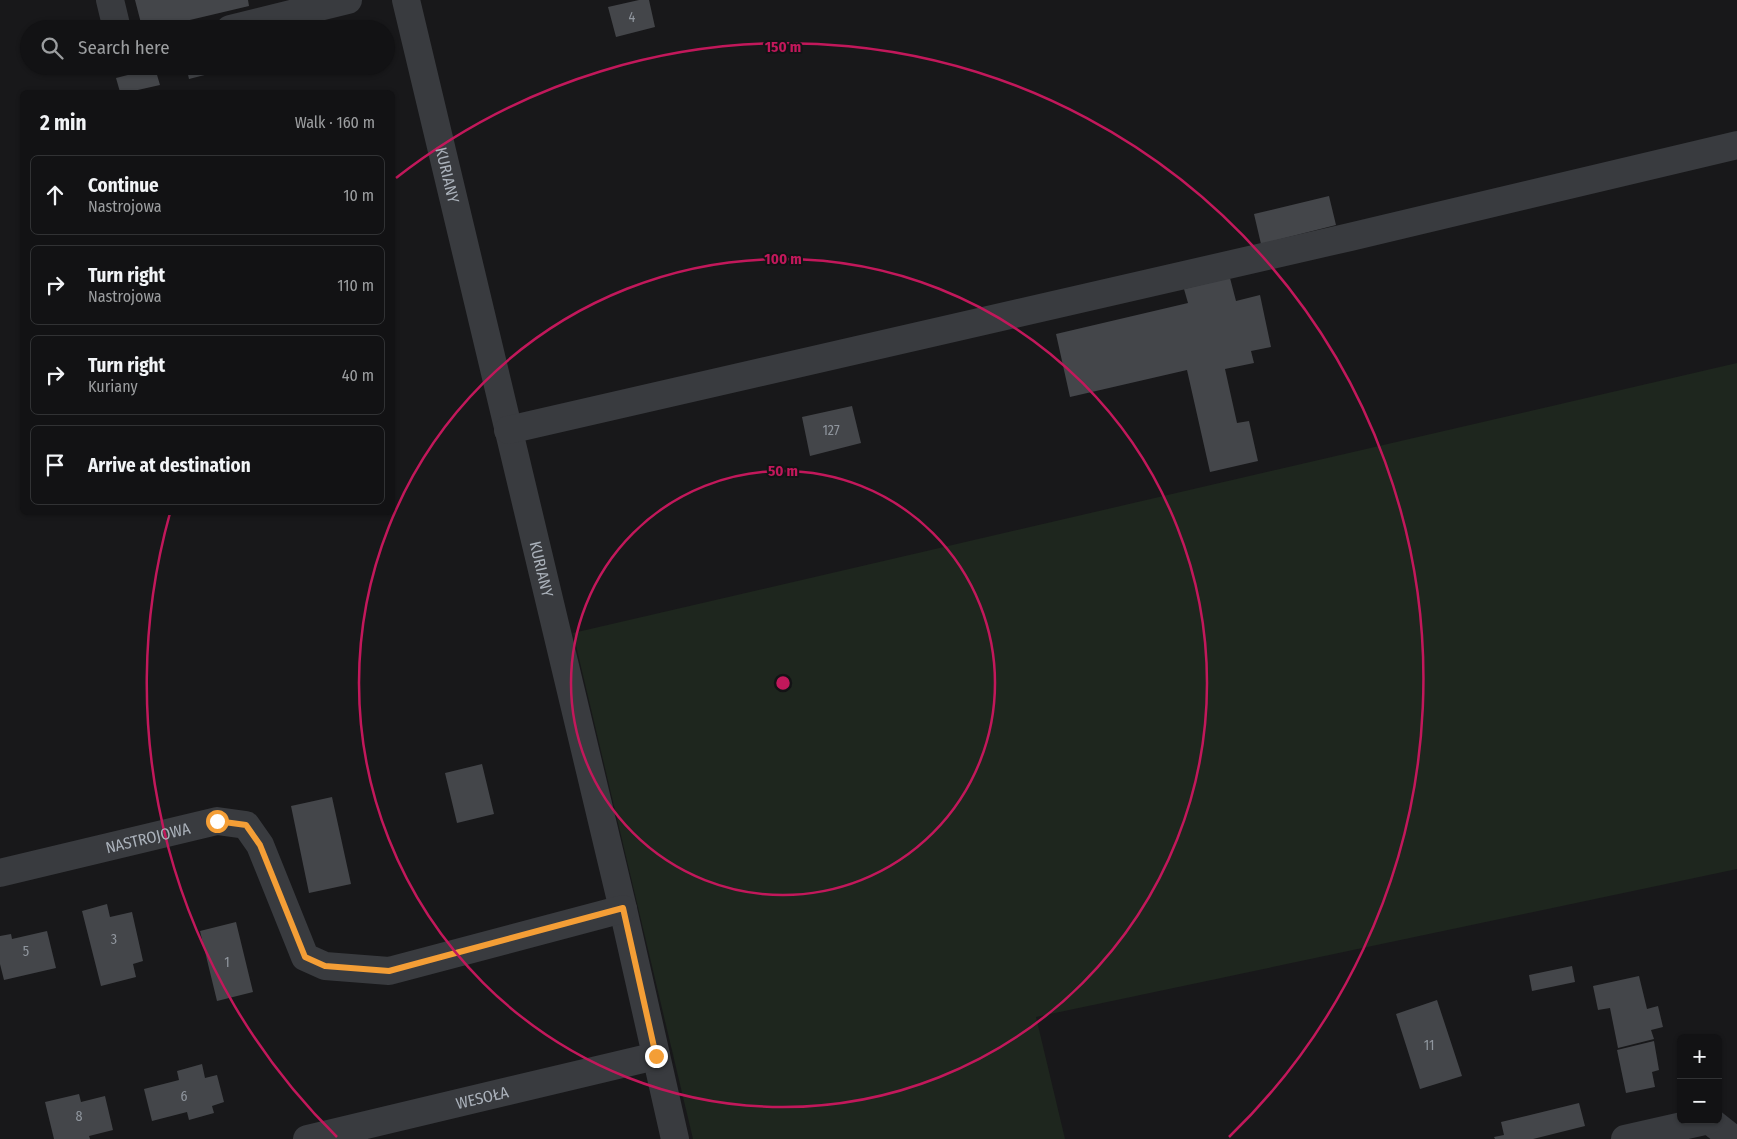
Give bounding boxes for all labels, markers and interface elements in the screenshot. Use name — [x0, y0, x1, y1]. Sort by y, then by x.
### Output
house number: 4 — [629, 9, 636, 26]
search box — [20, 20, 395, 75]
icon: search — [38, 34, 66, 62]
text: Search here — [78, 36, 170, 59]
text: 150 m — [765, 38, 801, 56]
text: 2 min — [40, 110, 87, 136]
text: Walk · 160 m — [295, 113, 375, 132]
street label: KURIANY — [431, 145, 463, 205]
text: Continue — [88, 174, 159, 197]
icon: ahead — [41, 181, 69, 209]
text: 10 m — [343, 186, 374, 205]
text: Nastrojowa — [88, 197, 162, 216]
text: 100 m — [764, 250, 802, 268]
text: Turn right — [88, 264, 165, 287]
icon: right — [41, 271, 69, 299]
text: 110 m — [337, 276, 374, 295]
text: Nastrojowa — [88, 287, 162, 306]
text: Turn right — [88, 354, 165, 377]
icon: right — [41, 361, 69, 389]
text: 40 m — [342, 366, 374, 385]
text: Kuriany — [88, 377, 138, 396]
house number: 127 — [822, 422, 840, 439]
icon: arrive — [41, 451, 69, 479]
text: Arrive at destination — [88, 454, 251, 477]
text: 50 m — [768, 462, 798, 480]
street label: KURIANY — [526, 539, 557, 599]
centre of rings — [774, 674, 792, 692]
route start — [206, 810, 229, 833]
street label: NASTROJOWA — [104, 819, 193, 857]
house number: 3 — [111, 931, 117, 948]
house number: 5 — [23, 943, 29, 960]
house number: 1 — [224, 954, 230, 971]
map controls — [1677, 1034, 1722, 1124]
button: + — [1677, 1034, 1722, 1079]
house number: 11 — [1424, 1037, 1434, 1054]
route end — [645, 1045, 668, 1068]
button: − — [1677, 1079, 1722, 1124]
street label: WESOŁA — [454, 1082, 511, 1113]
house number: 6 — [181, 1088, 188, 1105]
house number: 8 — [76, 1108, 83, 1125]

